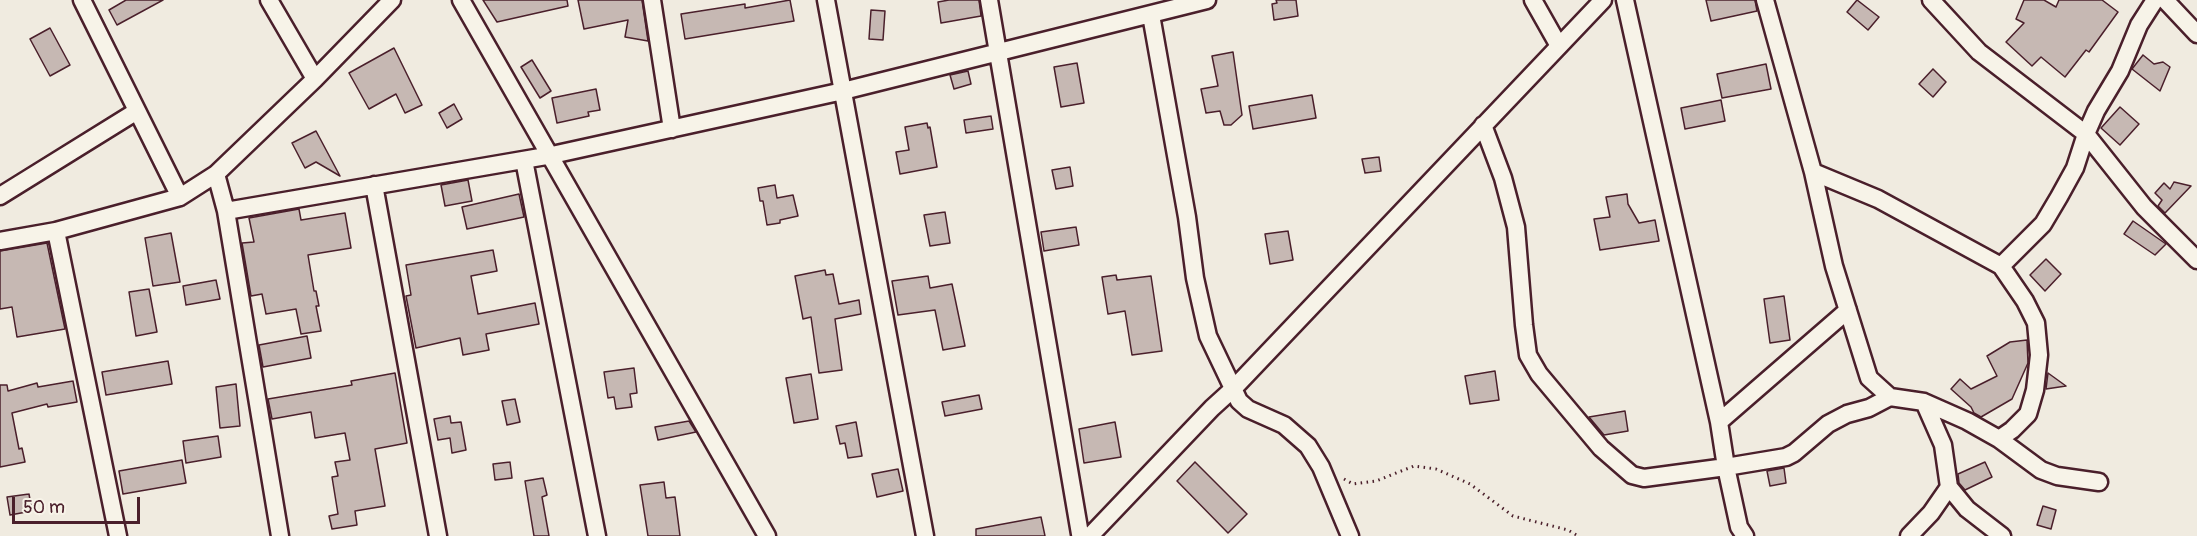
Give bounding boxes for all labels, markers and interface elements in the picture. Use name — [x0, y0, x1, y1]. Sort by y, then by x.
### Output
scale bar — [15, 485, 142, 523]
text: 50 m — [23, 496, 65, 519]

